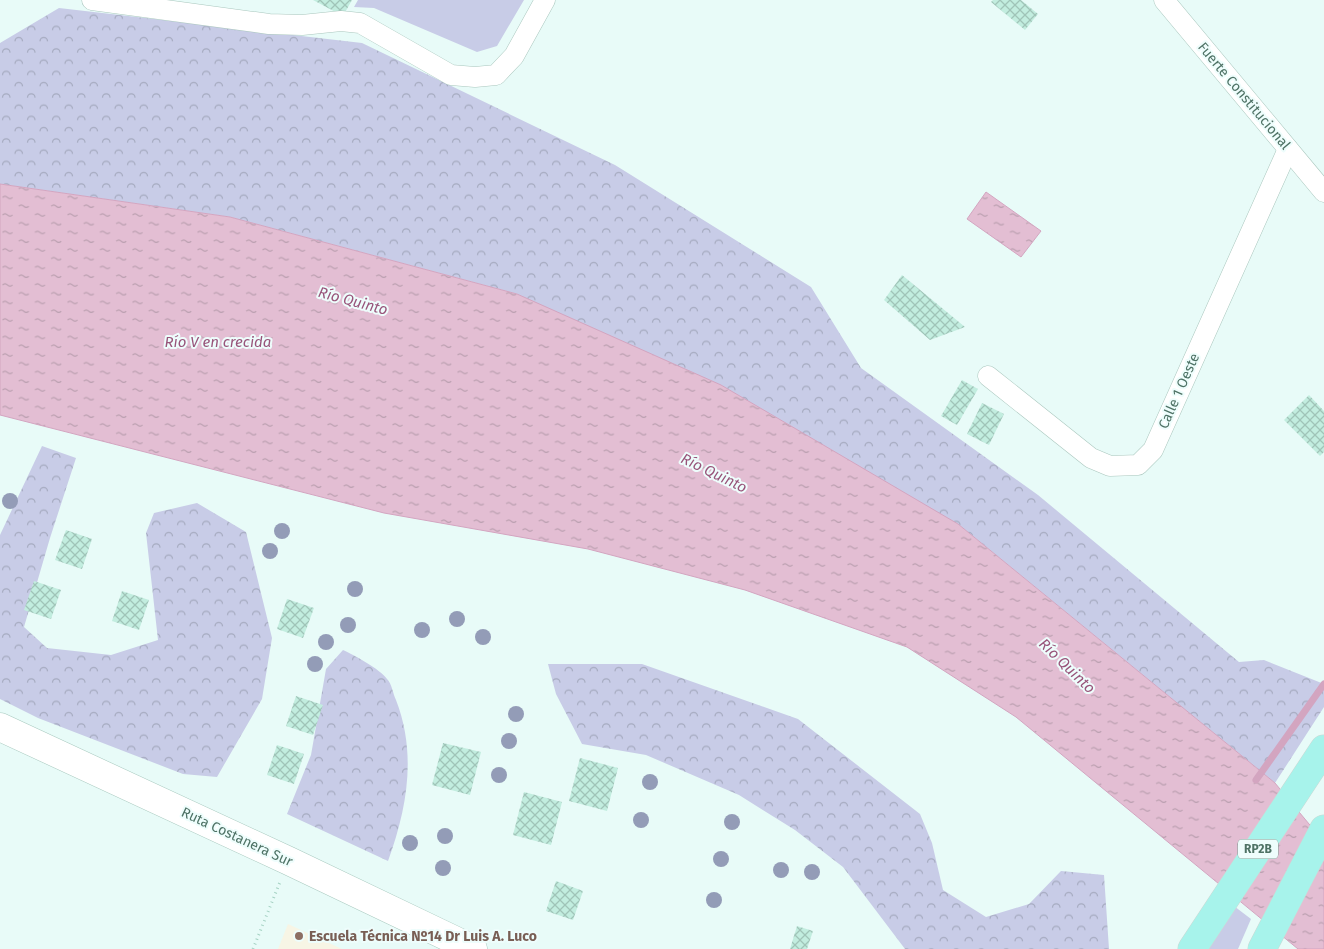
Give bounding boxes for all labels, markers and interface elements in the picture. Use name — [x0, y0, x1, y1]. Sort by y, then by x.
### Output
street label: Fuerte Constitucional — [1194, 39, 1294, 153]
water label: Río Quinto — [316, 283, 390, 319]
water label: Río V en crecida — [165, 333, 271, 351]
street label: Calle 1 Oeste — [1155, 351, 1203, 431]
water label: Río Quinto — [678, 449, 750, 497]
water label: Río Quinto — [1035, 635, 1099, 697]
street label: Ruta Costanera Sur — [179, 804, 296, 871]
road number: RP2B — [1238, 840, 1278, 859]
place label: Escuela Técnica Nº14 Dr Luis A. Luco — [309, 928, 537, 945]
marker: Escuela Técnica Nº14 Dr Luis A. Luco — [293, 930, 305, 942]

